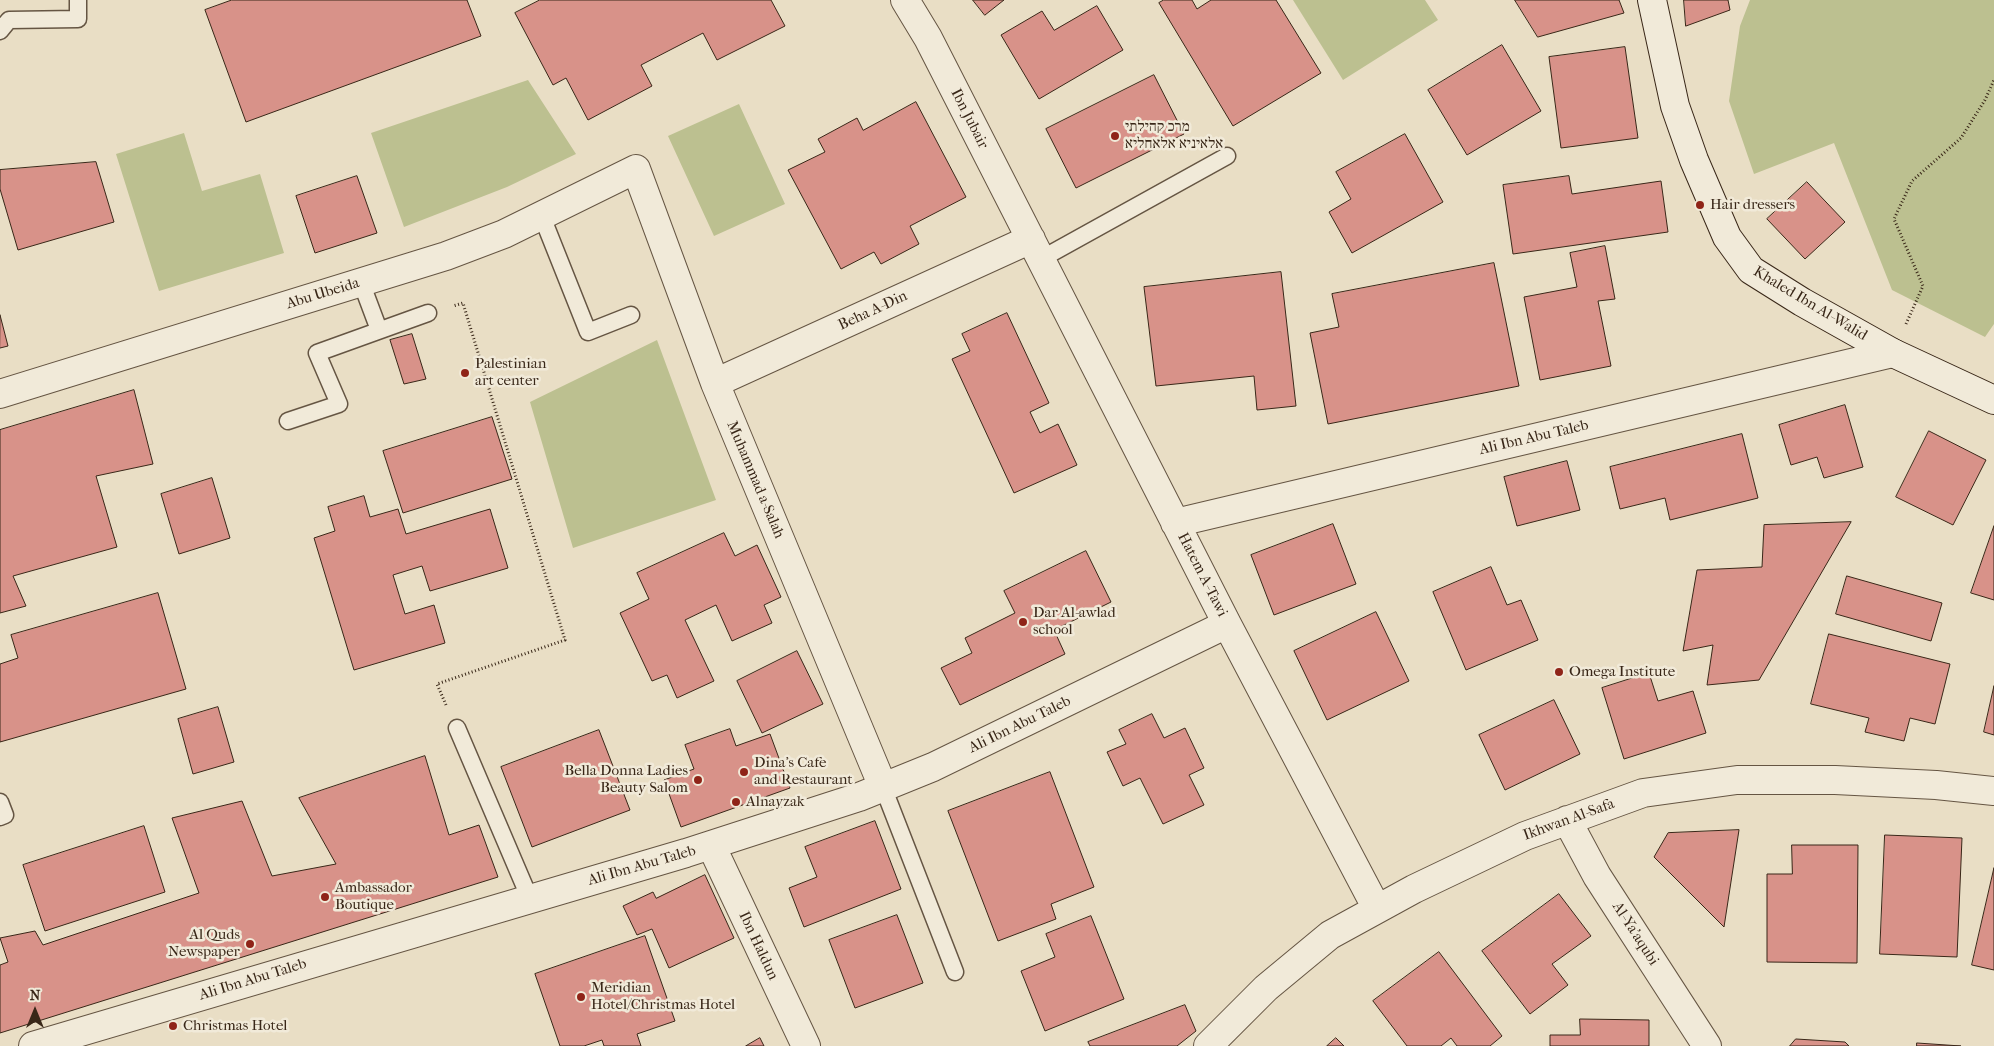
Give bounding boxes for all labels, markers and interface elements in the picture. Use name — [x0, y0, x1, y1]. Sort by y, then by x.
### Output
street label: Ibn Jubair — [946, 86, 992, 152]
place label: מרכ קהילתי אלאיניא אלאחליא — [1125, 118, 1223, 153]
marker: מרכ קהילתי אלאיניא אלאחליא — [1109, 130, 1121, 142]
place label: Hair dressers — [1710, 196, 1795, 214]
marker: Hair dressers — [1694, 199, 1706, 211]
street label: Khaled Ibn Al-Walid — [1750, 263, 1870, 345]
street label: Abu Ubeida — [284, 274, 362, 314]
street label: Beha A-Din — [836, 287, 910, 335]
place label: Palestinian art center — [475, 355, 546, 390]
marker: Palestinian art center — [459, 367, 471, 379]
street label: Ali Ibn Abu Taleb — [1478, 417, 1590, 459]
street label: Muhammad a-Salah — [722, 419, 788, 541]
street label: Hatem A-Tawi — [1173, 530, 1231, 620]
place label: Dar Al-awlad school — [1033, 604, 1116, 639]
marker: Dar Al-awlad school — [1017, 616, 1029, 628]
place label: Omega Institute — [1569, 663, 1675, 681]
marker: Omega Institute — [1553, 666, 1565, 678]
street label: Ali Ibn Abu Taleb — [966, 693, 1074, 757]
place label: Dina's Cafe and Restaurant — [754, 754, 853, 789]
place label: Bella Donna Ladies Beauty Salom — [564, 762, 688, 797]
marker: Dina's Cafe and Restaurant — [738, 766, 750, 778]
marker: Bella Donna Ladies Beauty Salom — [692, 774, 704, 786]
place label: Alnayzak — [746, 793, 805, 811]
street label: Ikhwan Al-Safa — [1521, 795, 1617, 845]
marker: Alnayzak — [730, 796, 742, 808]
street label: Ali Ibn Abu Taleb — [586, 842, 698, 890]
place label: Ambassador Boutique — [335, 879, 412, 914]
marker: Ambassador Boutique — [319, 891, 331, 903]
street label: Al-Ya'aqubi — [1608, 899, 1662, 969]
street label: Ibn Haldun — [734, 909, 782, 983]
place label: Al Quds Newspaper — [168, 926, 240, 961]
marker: Al Quds Newspaper — [244, 938, 256, 950]
street label: Ali Ibn Abu Taleb — [197, 955, 309, 1005]
place label: Meridian Hotel/Christmas Hotel — [591, 979, 735, 1014]
north arrow — [10, 986, 60, 1036]
text: N — [30, 987, 40, 1004]
marker: Meridian Hotel/Christmas Hotel — [575, 991, 587, 1003]
place label: Christmas Hotel — [183, 1017, 287, 1035]
marker: Christmas Hotel — [167, 1020, 179, 1032]

